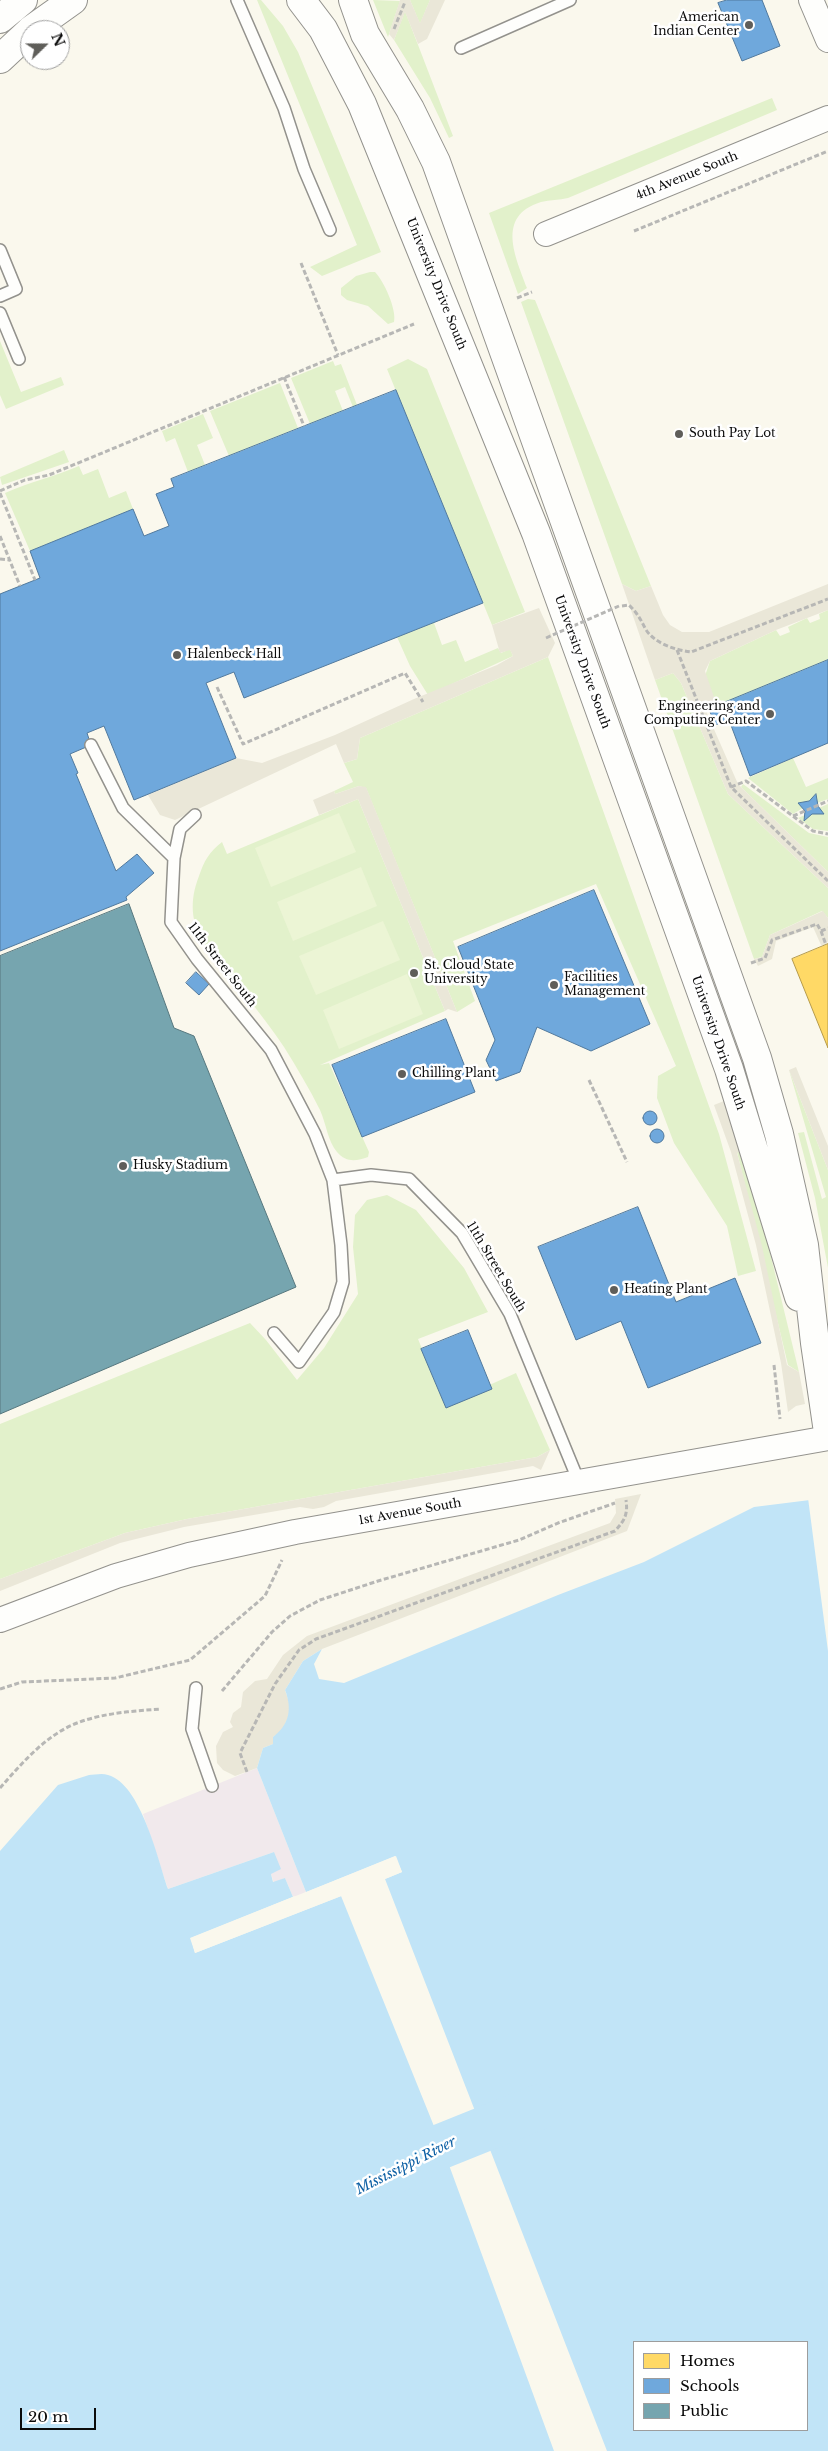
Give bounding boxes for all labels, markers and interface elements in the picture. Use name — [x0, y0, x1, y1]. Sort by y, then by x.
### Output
place label: American Indian Center — [653, 11, 739, 39]
marker: American Indian Center — [743, 19, 755, 31]
north arrow — [20, 20, 70, 70]
text: N — [47, 30, 69, 49]
street label: 4th Avenue South — [634, 149, 740, 203]
street label: University Drive South — [403, 216, 469, 352]
place label: South Pay Lot — [689, 427, 776, 441]
marker: South Pay Lot — [673, 428, 685, 440]
street label: University Drive South — [551, 593, 613, 731]
place label: Halenbeck Hall — [187, 648, 281, 662]
marker: Halenbeck Hall — [171, 649, 183, 661]
place label: Engineering and Computing Center — [644, 700, 760, 728]
marker: Engineering and Computing Center — [764, 708, 776, 720]
street label: 11th Street South — [185, 920, 259, 1010]
place label: St. Cloud State University — [424, 959, 514, 987]
marker: St. Cloud State University — [408, 967, 420, 979]
place label: Facilities Management — [564, 971, 645, 999]
street label: University Drive South — [688, 974, 748, 1112]
marker: Facilities Management — [548, 979, 560, 991]
place label: Chilling Plant — [412, 1067, 496, 1081]
marker: Chilling Plant — [396, 1068, 408, 1080]
place label: Husky Stadium — [133, 1159, 228, 1173]
marker: Husky Stadium — [117, 1160, 129, 1172]
street label: 11th Street South — [463, 1219, 529, 1315]
place label: Heating Plant — [624, 1283, 707, 1297]
marker: Heating Plant — [608, 1284, 620, 1296]
street label: 1st Avenue South — [357, 1496, 463, 1528]
water label: Mississippi River — [353, 2133, 459, 2199]
legend — [633, 2341, 808, 2431]
text: Homes — [680, 2351, 735, 2370]
text: Schools — [680, 2376, 739, 2395]
scale bar — [22, 2398, 99, 2430]
text: Public — [680, 2401, 728, 2420]
text: 20 m — [28, 2407, 68, 2426]

